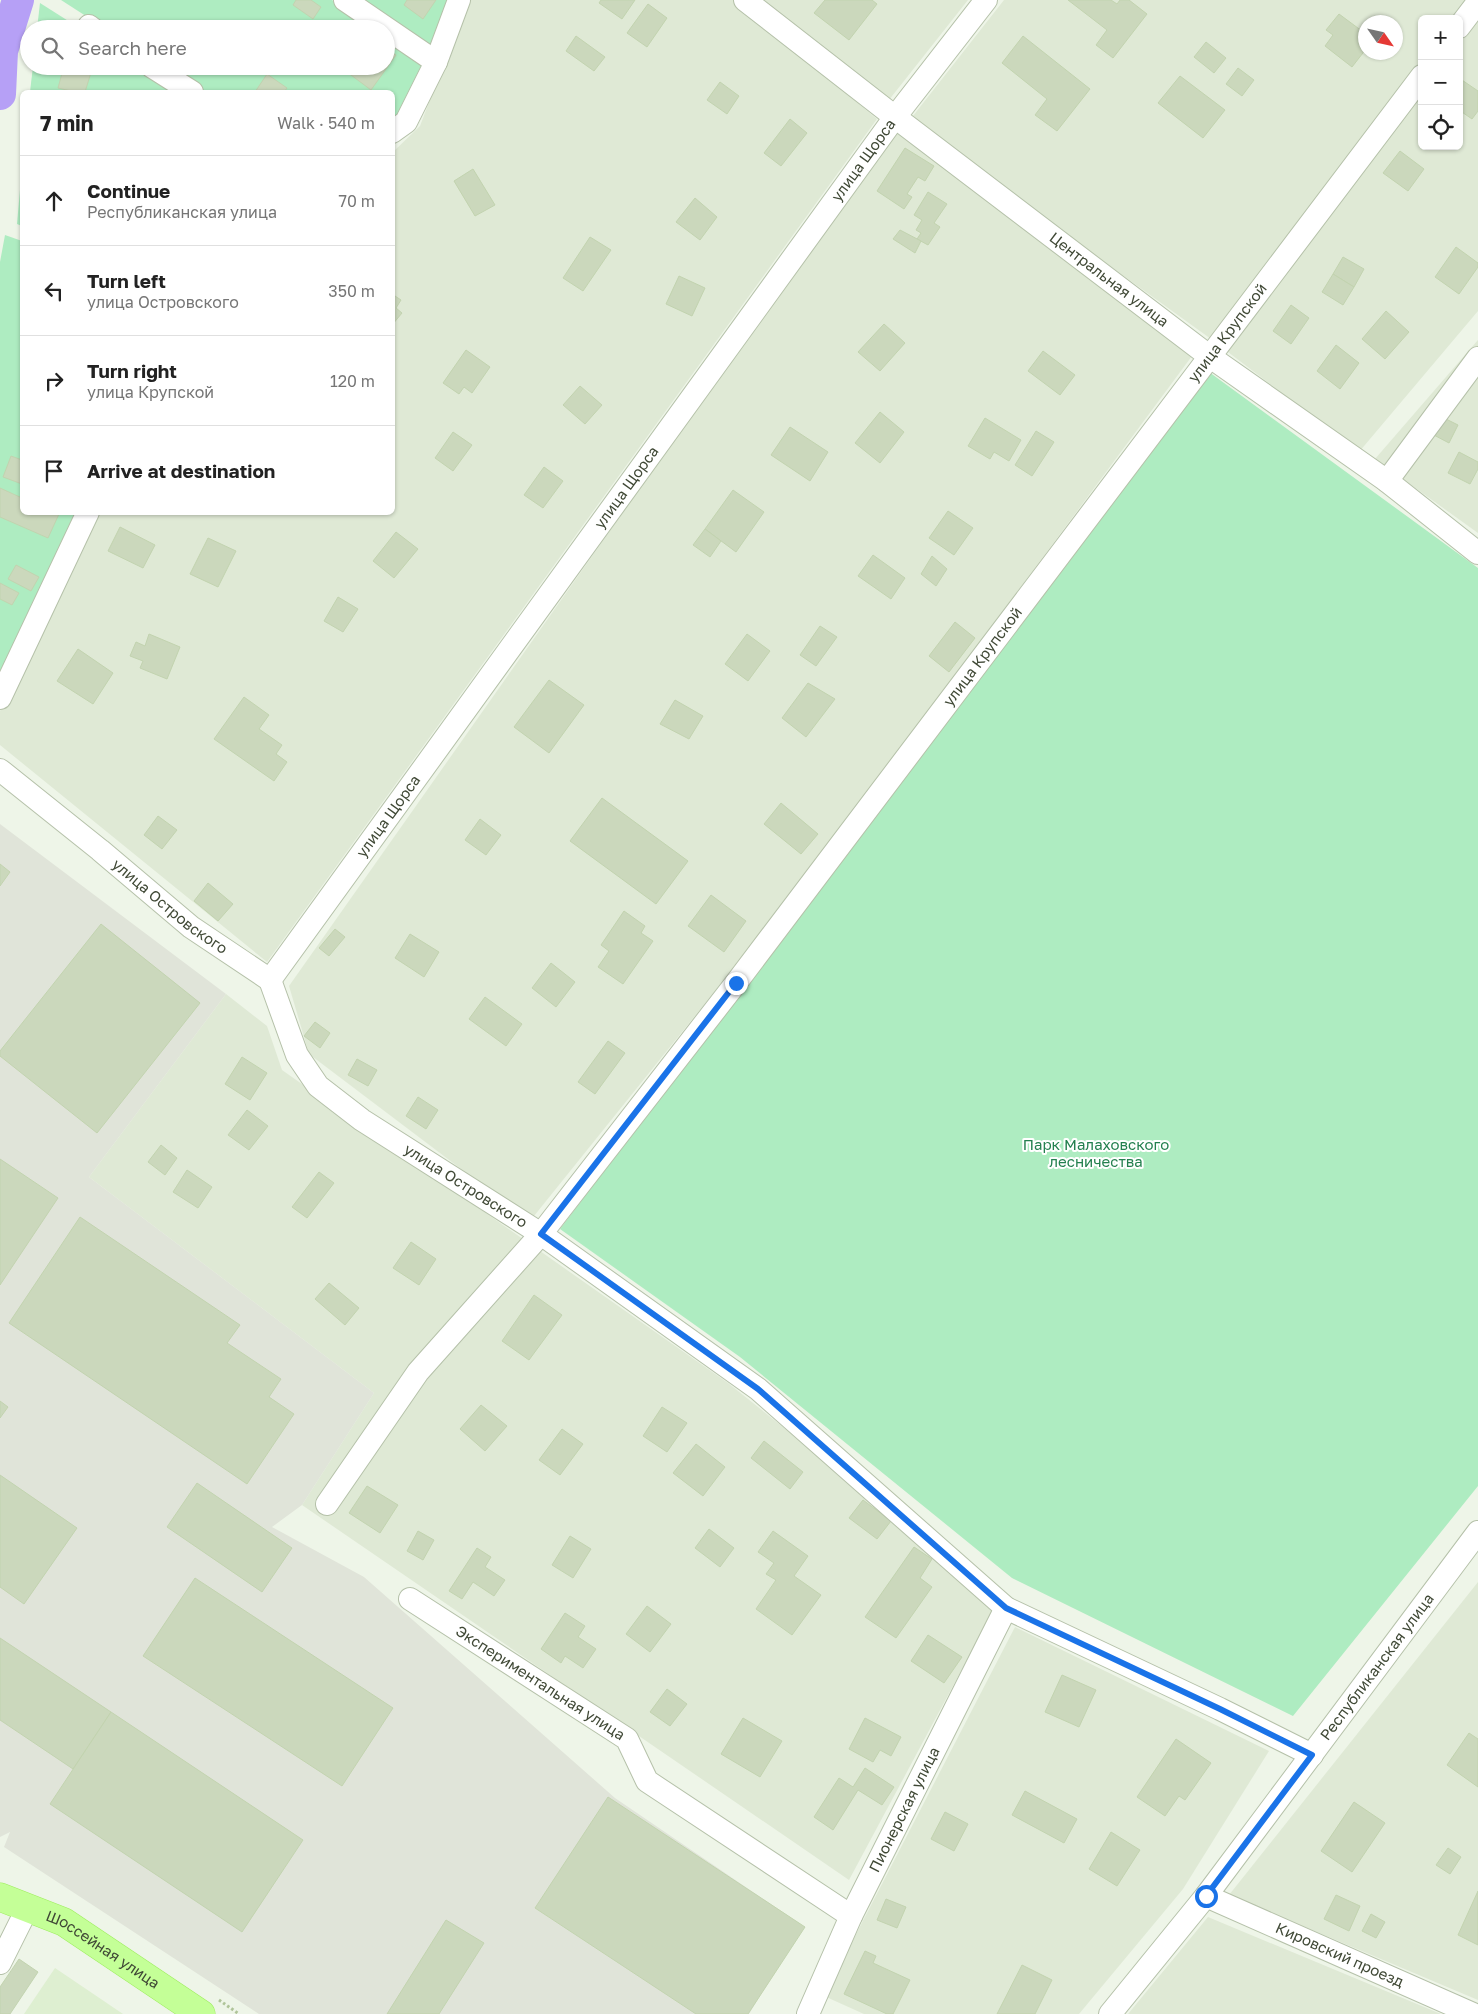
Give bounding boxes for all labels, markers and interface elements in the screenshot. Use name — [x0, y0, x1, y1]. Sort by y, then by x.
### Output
north arrow — [1358, 15, 1403, 60]
map controls — [1418, 15, 1463, 150]
button: + — [1418, 15, 1463, 60]
search box — [20, 20, 395, 75]
icon: search — [38, 34, 66, 62]
text: Search here — [78, 36, 187, 59]
button: − — [1418, 60, 1463, 105]
button: locate — [1418, 105, 1463, 150]
text: 7 min — [40, 110, 94, 136]
text: Walk · 540 m — [277, 113, 375, 133]
street label: улица Щорса — [827, 115, 899, 205]
text: Continue — [87, 179, 170, 202]
icon: ahead — [40, 187, 68, 215]
text: 70 m — [338, 191, 375, 211]
text: Республиканская улица — [87, 202, 277, 222]
street label: Центральная улица — [1046, 228, 1173, 330]
text: Turn left — [87, 269, 166, 292]
icon: left — [40, 277, 68, 305]
street label: улица Крупской — [1184, 279, 1270, 385]
text: 350 m — [328, 281, 375, 301]
text: улица Островского — [87, 292, 239, 312]
text: Turn right — [87, 359, 177, 382]
icon: right — [40, 367, 68, 395]
text: 120 m — [330, 371, 375, 391]
text: улица Крупской — [87, 382, 214, 402]
street label: улица Щорса — [590, 442, 662, 532]
icon: arrive — [40, 457, 68, 485]
text: Arrive at destination — [87, 459, 275, 482]
street label: улица Крупской — [939, 603, 1025, 709]
street label: улица Щорса — [352, 771, 424, 861]
street label: улица Островского — [109, 854, 231, 957]
route end — [725, 972, 748, 995]
park label: Парк Малаховского лесничества — [1023, 1135, 1169, 1170]
street label: улица Островского — [401, 1139, 531, 1231]
street label: Республиканская улица — [1316, 1590, 1437, 1743]
street label: Экспериментальная улица — [453, 1621, 629, 1743]
street label: Пионерская улица — [865, 1744, 943, 1875]
route start — [1195, 1885, 1218, 1908]
street label: Шоссейная улица — [44, 1906, 164, 1992]
street label: Кировский проезд — [1273, 1918, 1407, 1990]

